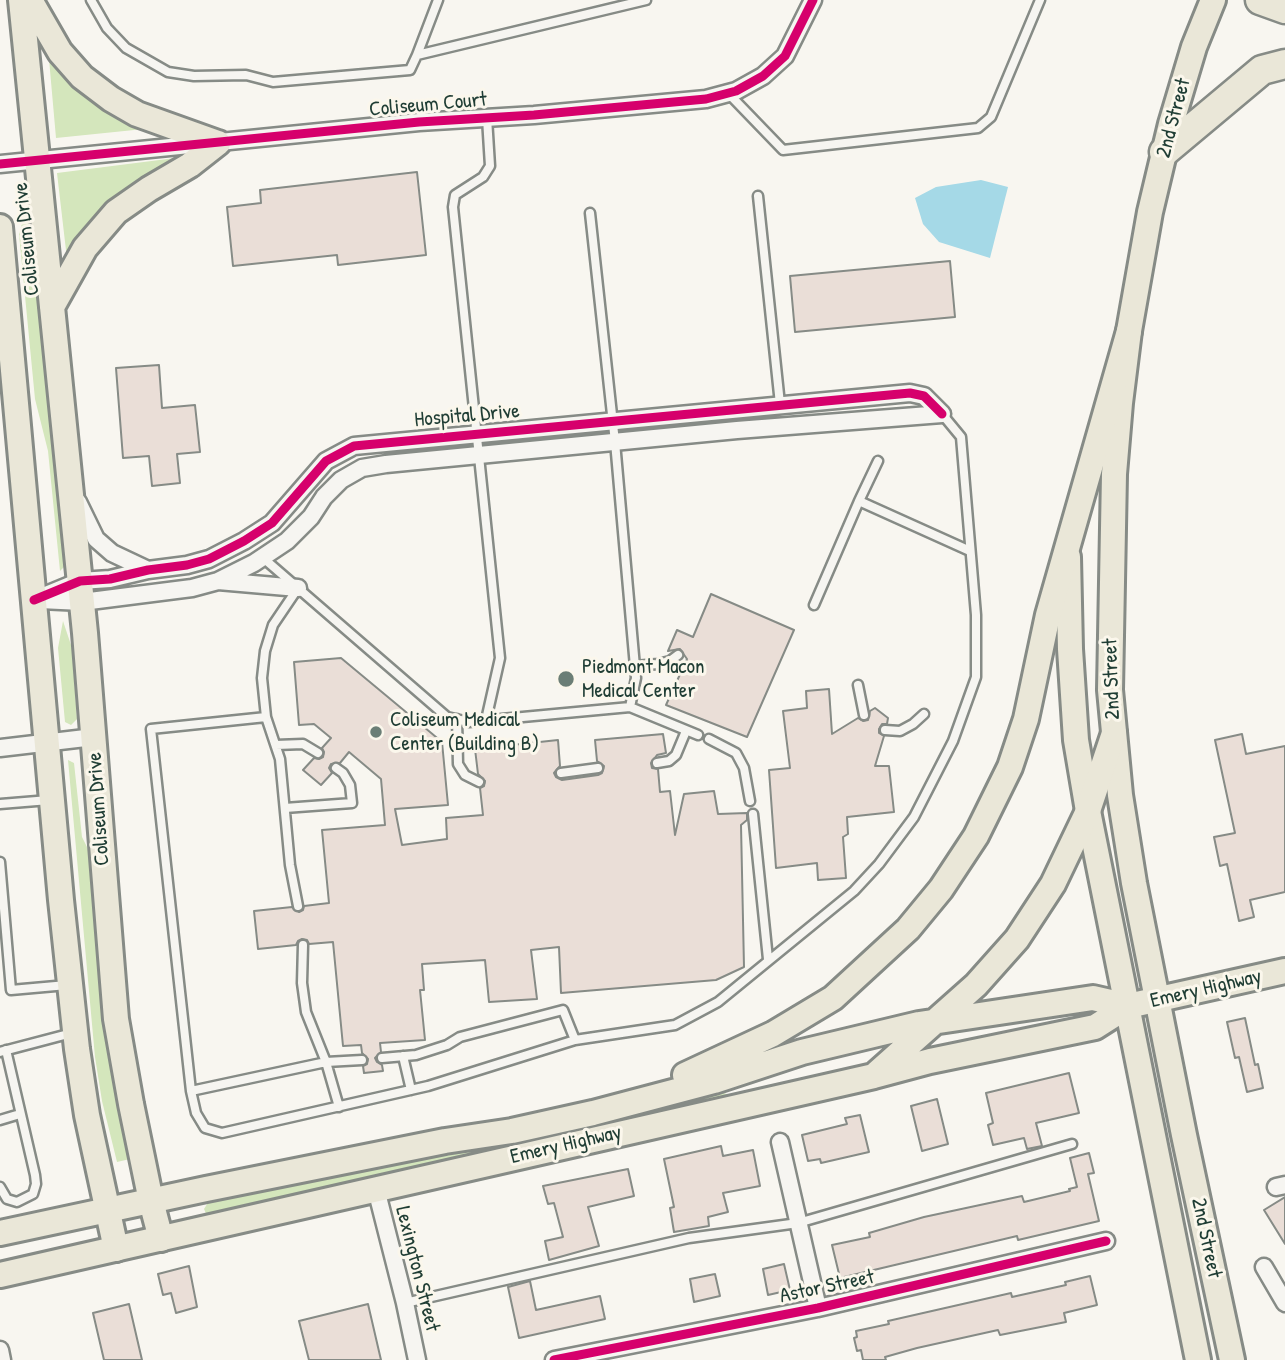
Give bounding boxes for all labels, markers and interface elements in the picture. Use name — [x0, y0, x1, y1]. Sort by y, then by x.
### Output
street label: 2nd Street — [1151, 76, 1197, 160]
street label: Coliseum Court — [368, 87, 488, 123]
street label: Coliseum Drive — [9, 181, 45, 297]
street label: Hospital Drive — [413, 399, 521, 433]
street label: 2nd Street — [1098, 638, 1126, 720]
place label: Piedmont Macon Medical Center — [582, 654, 704, 704]
marker: Piedmont Macon Medical Center — [556, 669, 576, 689]
place label: Coliseum Medical Center (Building B) — [390, 707, 539, 757]
marker: Coliseum Medical Center (Building B) — [368, 724, 384, 740]
street label: Coliseum Drive — [82, 751, 116, 867]
street label: Emery Highway — [1148, 964, 1264, 1014]
street label: Emery Highway — [508, 1120, 624, 1170]
street label: 2nd Street — [1185, 1196, 1227, 1280]
street label: Lexington Street — [389, 1204, 445, 1334]
street label: Astor Street — [778, 1265, 876, 1309]

